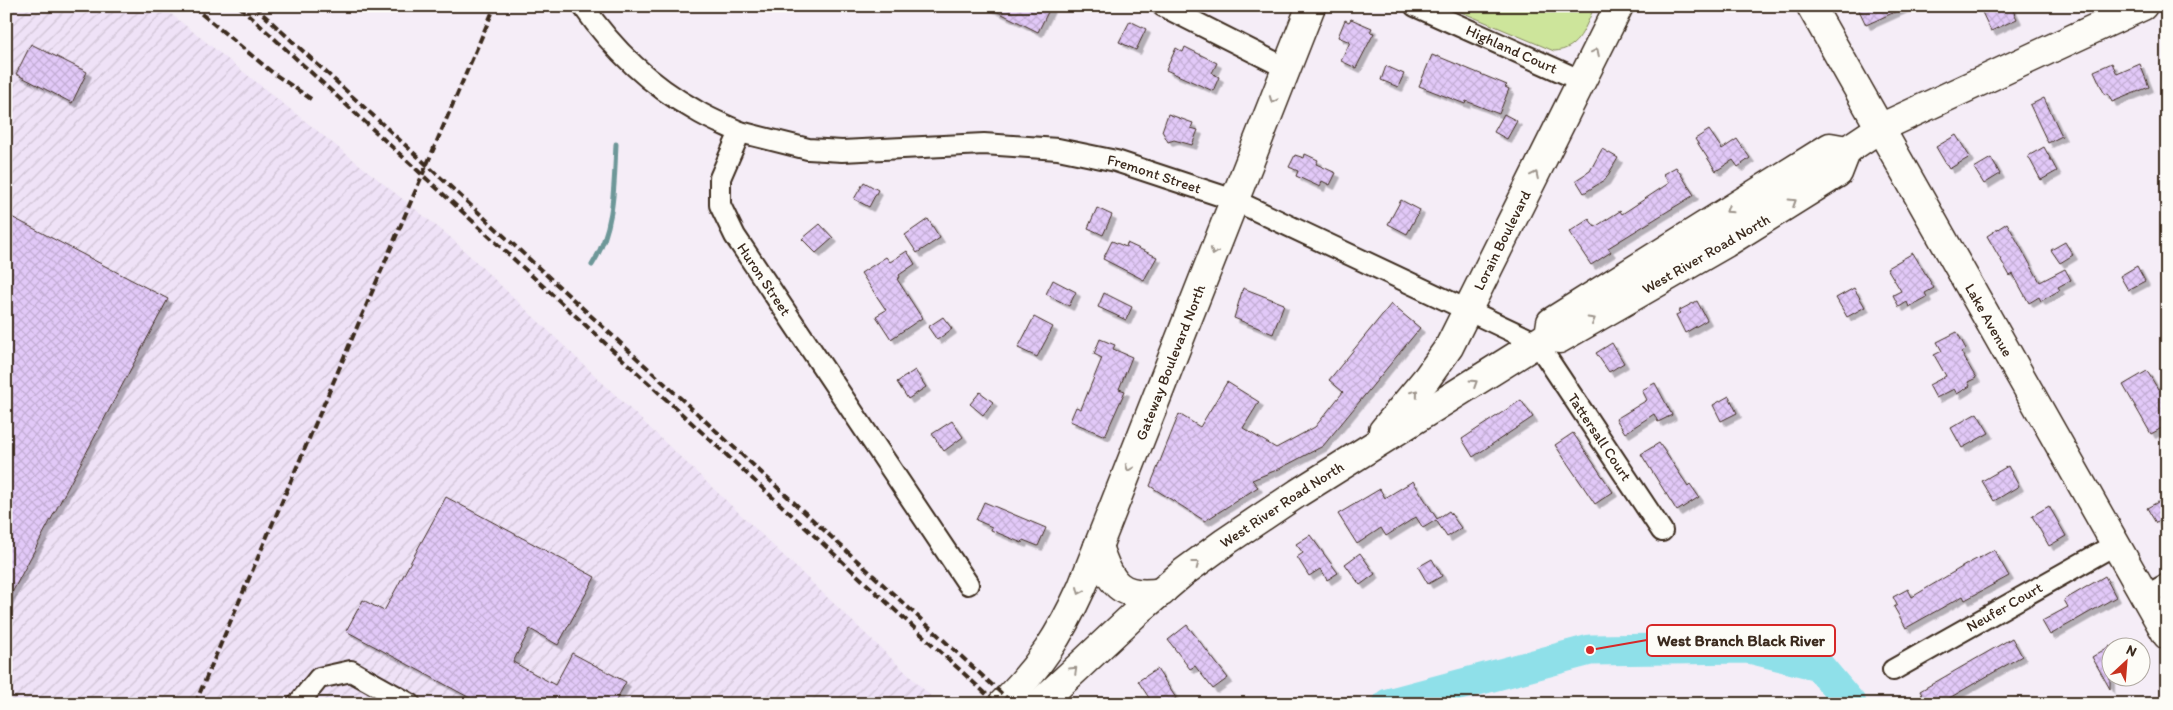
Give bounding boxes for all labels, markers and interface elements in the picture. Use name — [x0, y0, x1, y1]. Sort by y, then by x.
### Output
street label: Highland Court — [1463, 21, 1561, 78]
one-way arrow — [1590, 48, 1600, 57]
one-way arrow — [1269, 95, 1280, 104]
street label: Fremont Street — [1106, 150, 1204, 198]
one-way arrow — [1529, 171, 1540, 180]
street label: Lorain Boulevard — [1470, 187, 1535, 293]
one-way arrow — [1787, 199, 1796, 208]
one-way arrow — [1725, 204, 1734, 214]
street label: West River Road North — [1639, 210, 1773, 298]
street label: Huron Street — [733, 240, 795, 319]
one-way arrow — [1210, 247, 1220, 255]
street label: Lake Avenue — [1961, 280, 2017, 360]
street label: Gateway Boulevard North — [1132, 282, 1209, 443]
one-way arrow — [1587, 316, 1596, 326]
one-way arrow — [1469, 380, 1478, 389]
one-way arrow — [1409, 390, 1418, 399]
street label: Tattersall Court — [1564, 390, 1635, 485]
street label: West River Road North — [1216, 457, 1348, 552]
one-way arrow — [1125, 463, 1135, 472]
one-way arrow — [1190, 561, 1199, 569]
street label: Neufer Court — [1963, 578, 2046, 636]
one-way arrow — [1075, 586, 1086, 595]
callout: West Branch Black River — [1647, 625, 1835, 656]
text: West Branch Black River — [1657, 631, 1826, 650]
north arrow — [2100, 638, 2150, 688]
text: N — [2124, 641, 2139, 660]
one-way arrow — [1068, 667, 1077, 676]

